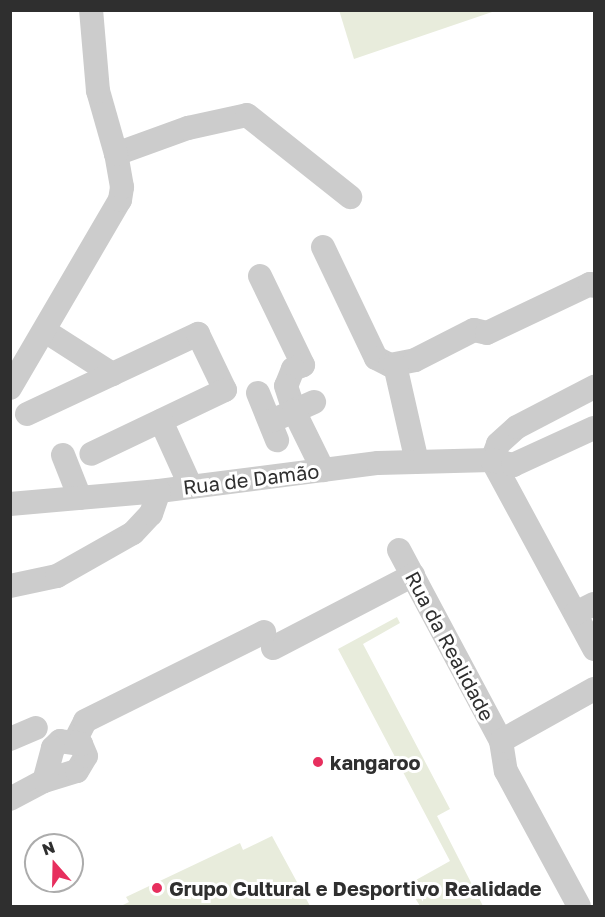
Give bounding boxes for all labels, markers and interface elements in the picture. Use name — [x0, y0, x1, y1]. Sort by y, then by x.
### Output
street label: Rua de Damão — [182, 459, 320, 499]
street label: Rua da Realidade — [400, 567, 500, 725]
place label: kangaroo — [330, 750, 420, 774]
marker: kangaroo — [311, 755, 325, 769]
north arrow — [24, 833, 84, 893]
text: N — [39, 836, 58, 859]
place label: Grupo Cultural e Desportivo Realidade — [169, 876, 542, 900]
marker: Grupo Cultural e Desportivo Realidade — [150, 881, 164, 895]

